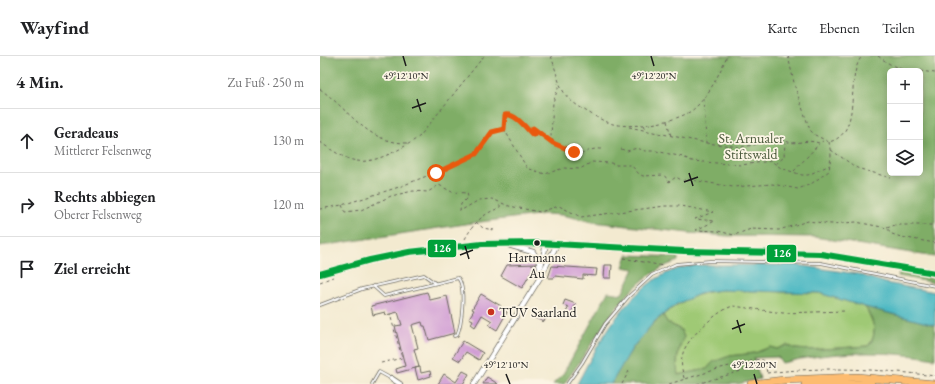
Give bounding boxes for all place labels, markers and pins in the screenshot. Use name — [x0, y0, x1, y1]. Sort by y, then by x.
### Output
marker: Hartmanns Au — [532, 238, 542, 248]
place label: Hartmanns Au — [508, 249, 566, 282]
place label: TÜV Saarland — [499, 303, 578, 321]
marker: TÜV Saarland — [486, 307, 496, 317]

